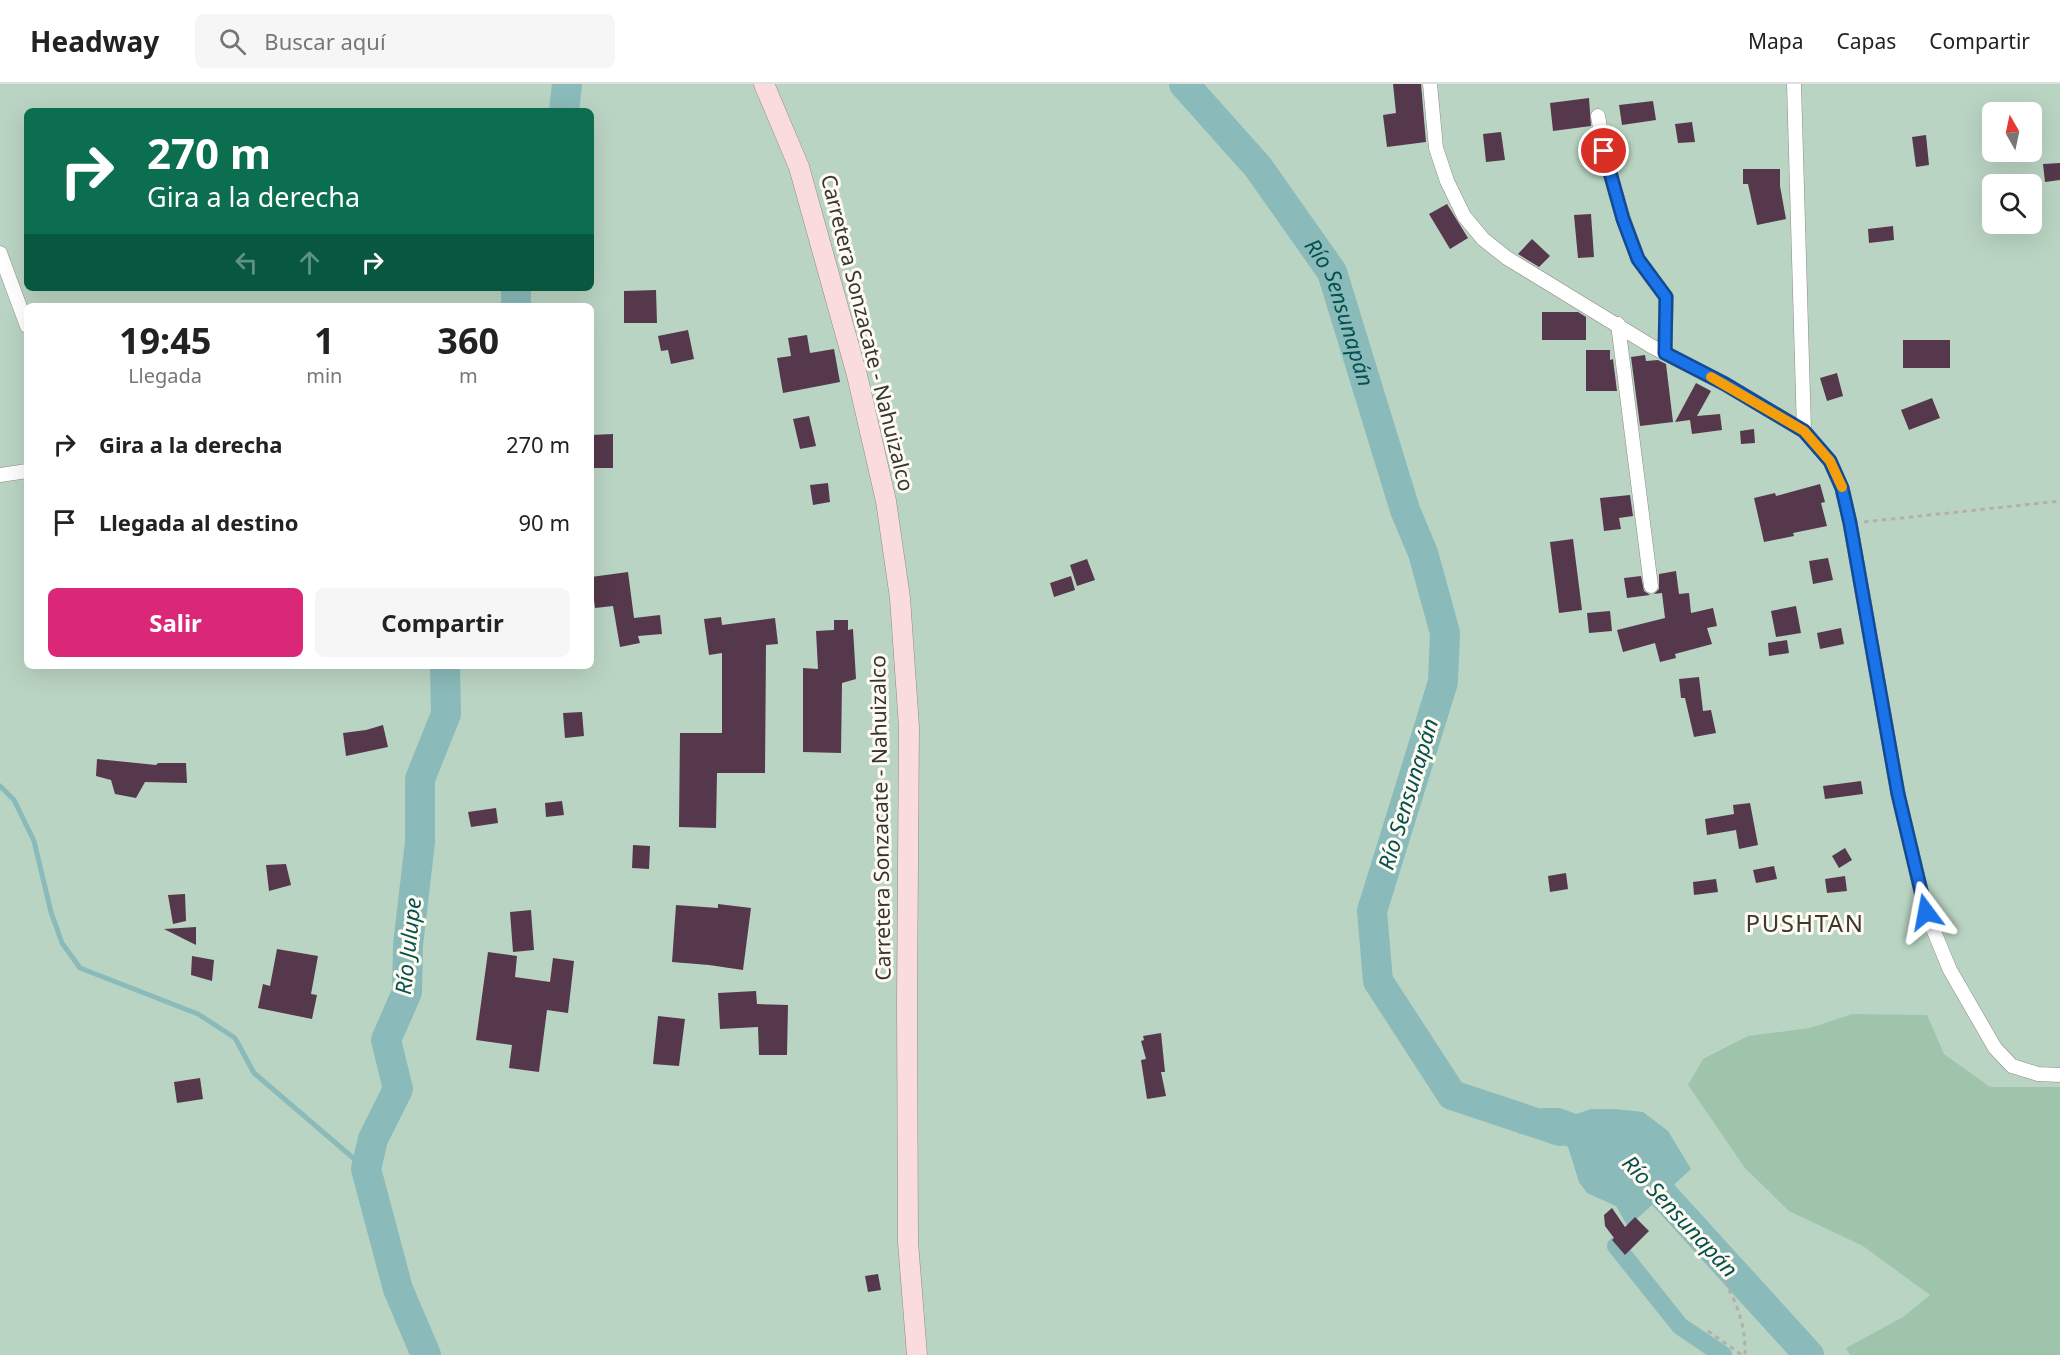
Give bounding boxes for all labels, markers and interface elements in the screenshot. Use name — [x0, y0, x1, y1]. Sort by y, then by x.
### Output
search box — [195, 14, 615, 68]
text: Headway — [30, 22, 159, 60]
icon: search — [216, 25, 249, 58]
text: Buscar aquí — [264, 26, 386, 56]
text: Mapa — [1748, 27, 1804, 55]
text: Capas — [1837, 27, 1896, 55]
text: Compartir — [1929, 27, 2030, 55]
north arrow — [1982, 102, 2042, 162]
map controls — [1982, 102, 2042, 234]
text: 270 m — [147, 124, 271, 181]
pin — [1578, 125, 1629, 176]
icon: right — [48, 132, 126, 210]
icon: arrive — [1587, 134, 1620, 167]
street label: Carretera Sonzacate - Nahuizalco — [815, 171, 921, 494]
button: search — [1982, 174, 2042, 234]
text: Gira a la derecha — [147, 178, 360, 215]
water label: Río Sensunapán — [1299, 232, 1382, 390]
icon: left — [230, 246, 263, 279]
icon: ahead — [293, 246, 326, 279]
icon: right — [356, 246, 389, 279]
text: 19:45 — [119, 316, 211, 365]
text: 1 — [314, 316, 335, 365]
text: 360 — [437, 316, 499, 365]
text: Llegada — [128, 362, 202, 389]
text: min — [306, 362, 342, 389]
text: m — [459, 362, 478, 389]
icon: right — [48, 428, 81, 461]
text: Gira a la derecha — [99, 429, 283, 459]
text: 270 m — [506, 429, 570, 459]
icon: arrive — [48, 506, 81, 539]
text: Llegada al destino — [99, 507, 299, 537]
text: 90 m — [519, 507, 570, 537]
button: Salir — [48, 588, 303, 657]
button: Compartir — [315, 588, 570, 657]
street label: Carretera Sonzacate - Nahuizalco — [863, 655, 897, 981]
water label: Río Sensunapán — [1370, 714, 1444, 873]
position arrow — [1894, 880, 1958, 944]
water label: Río Julupe — [387, 896, 427, 996]
district label: PUSHTAN — [1746, 906, 1864, 939]
water label: Río Sensunapán — [1616, 1148, 1745, 1283]

